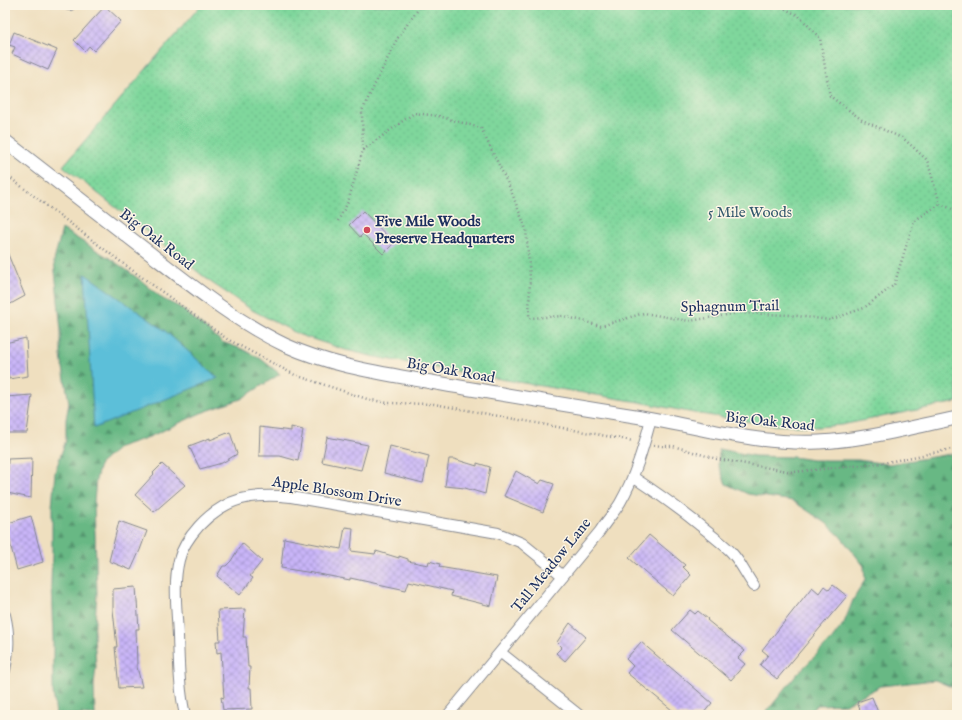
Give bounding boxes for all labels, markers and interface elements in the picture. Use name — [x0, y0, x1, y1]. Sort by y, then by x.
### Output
park label: 5 Mile Woods — [708, 203, 792, 222]
street label: Big Oak Road — [116, 204, 199, 275]
place label: Five Mile Woods Preserve Headquarters — [375, 212, 515, 248]
marker: Five Mile Woods Preserve Headquarters — [362, 225, 372, 235]
street label: Sphagnum Trail — [680, 296, 780, 317]
street label: Big Oak Road — [405, 353, 498, 388]
street label: Big Oak Road — [724, 407, 816, 436]
street label: Apple Blossom Drive — [270, 472, 403, 511]
street label: Tall Meadow Lane — [507, 514, 595, 616]

